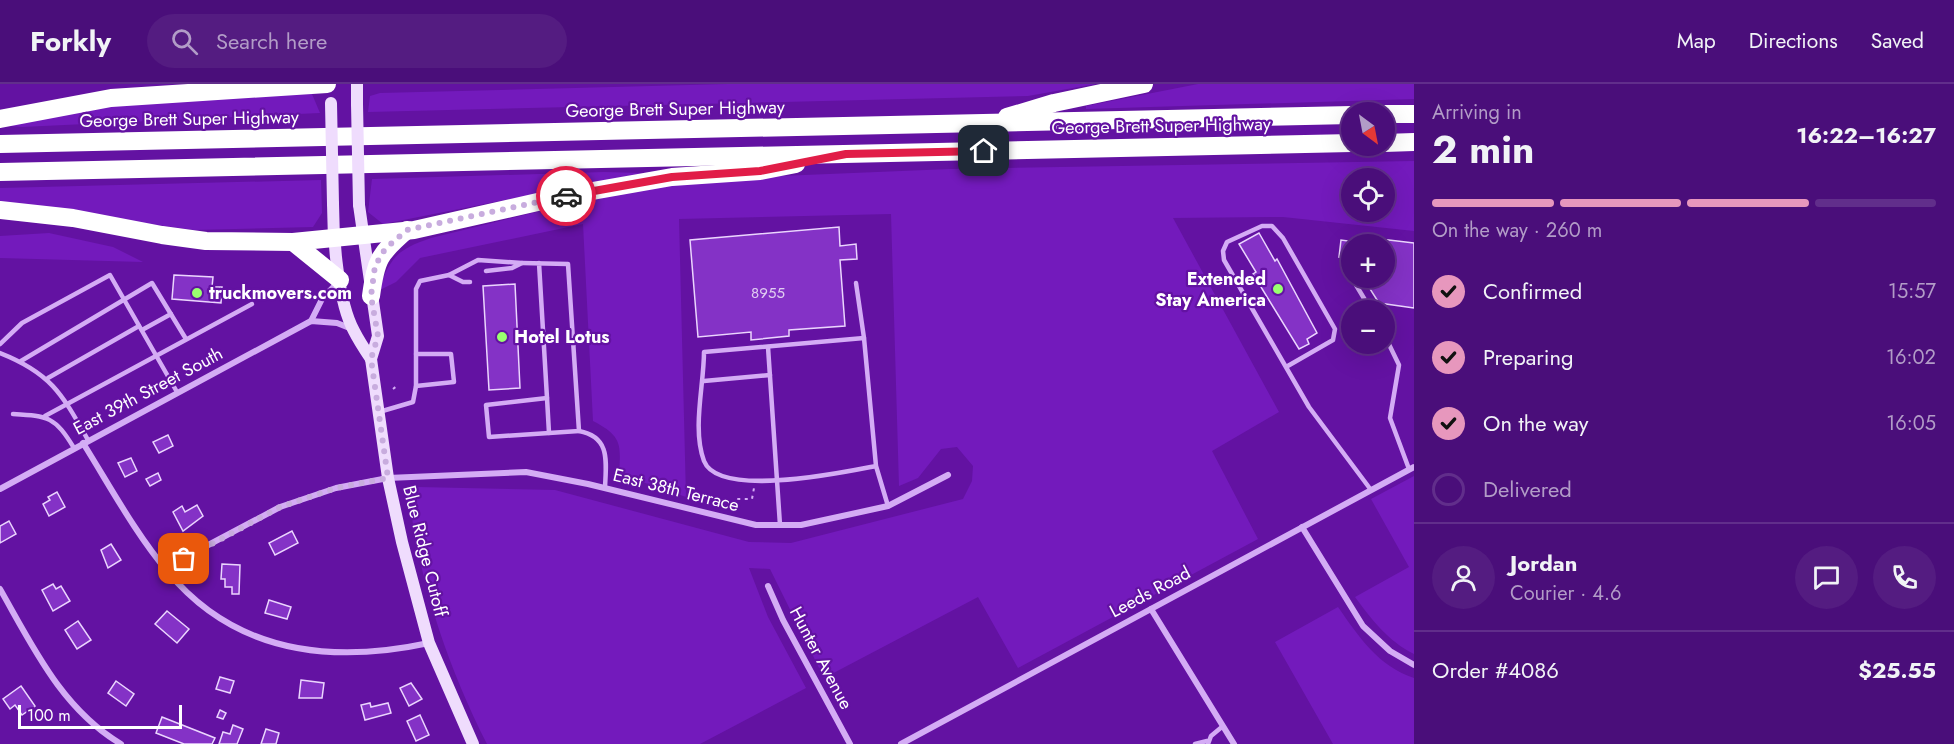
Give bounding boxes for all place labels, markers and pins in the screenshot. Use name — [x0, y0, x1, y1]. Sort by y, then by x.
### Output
pin — [958, 125, 1009, 176]
place label: Extended Stay America — [1155, 266, 1266, 313]
place label: truckmovers.com — [209, 280, 352, 306]
marker: Extended Stay America — [1271, 282, 1285, 296]
marker: truckmovers.com — [190, 286, 204, 300]
place label: Hotel Lotus — [514, 324, 609, 350]
marker: Hotel Lotus — [495, 330, 509, 344]
pin — [158, 533, 209, 584]

